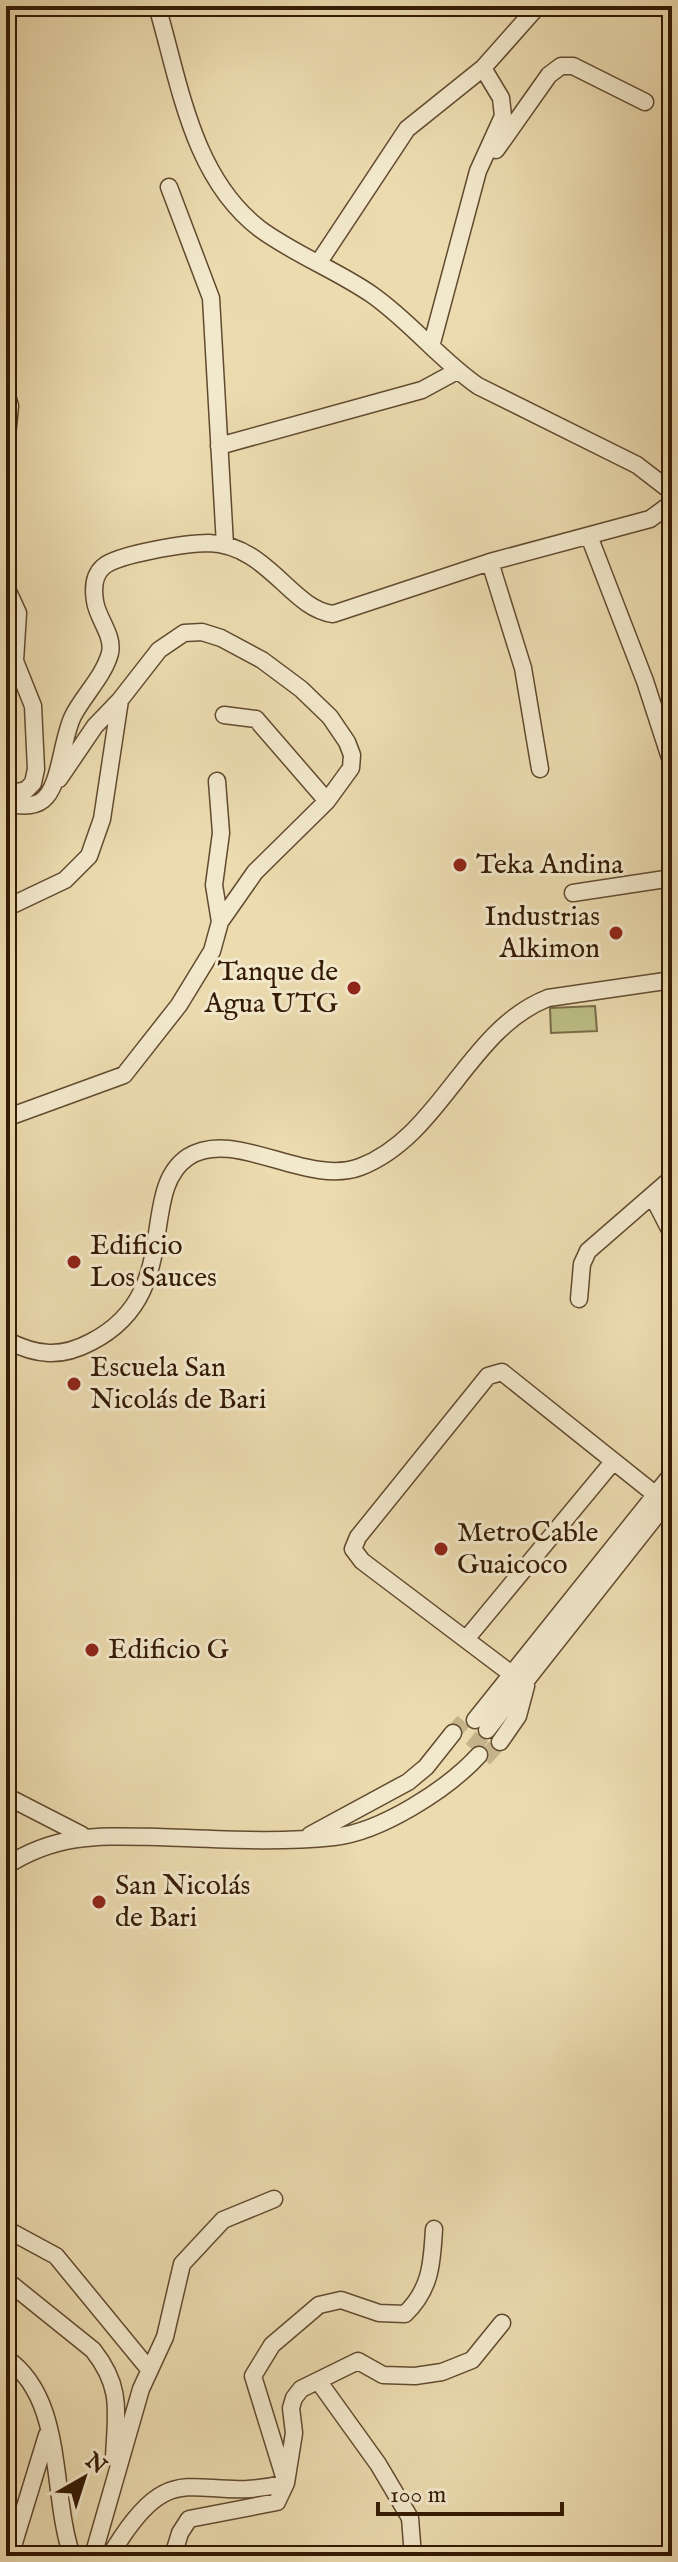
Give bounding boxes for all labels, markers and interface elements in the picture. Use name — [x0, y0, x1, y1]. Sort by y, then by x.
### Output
place label: Teka Andina — [476, 848, 624, 883]
marker: Teka Andina — [451, 856, 469, 874]
place label: Industrias Alkimon — [484, 900, 600, 967]
marker: Industrias Alkimon — [607, 924, 625, 942]
place label: Tanque de Agua UTG — [203, 955, 339, 1022]
marker: Tanque de Agua UTG — [345, 979, 363, 997]
place label: Edificio Los Sauces — [90, 1229, 217, 1296]
marker: Edificio Los Sauces — [65, 1253, 83, 1271]
place label: Escuela San Nicolás de Bari — [90, 1351, 266, 1418]
marker: Escuela San Nicolás de Bari — [65, 1375, 83, 1393]
place label: MetroCable Guaicoco — [457, 1516, 598, 1583]
marker: MetroCable Guaicoco — [432, 1540, 450, 1558]
place label: Edificio G — [108, 1633, 230, 1668]
marker: Edificio G — [83, 1641, 101, 1659]
place label: San Nicolás de Bari — [115, 1869, 250, 1936]
marker: San Nicolás de Bari — [90, 1893, 108, 1911]
north arrow — [44, 2438, 124, 2518]
text: N — [78, 2447, 112, 2481]
scale bar — [378, 2466, 562, 2516]
text: 100 m — [390, 2480, 446, 2511]

